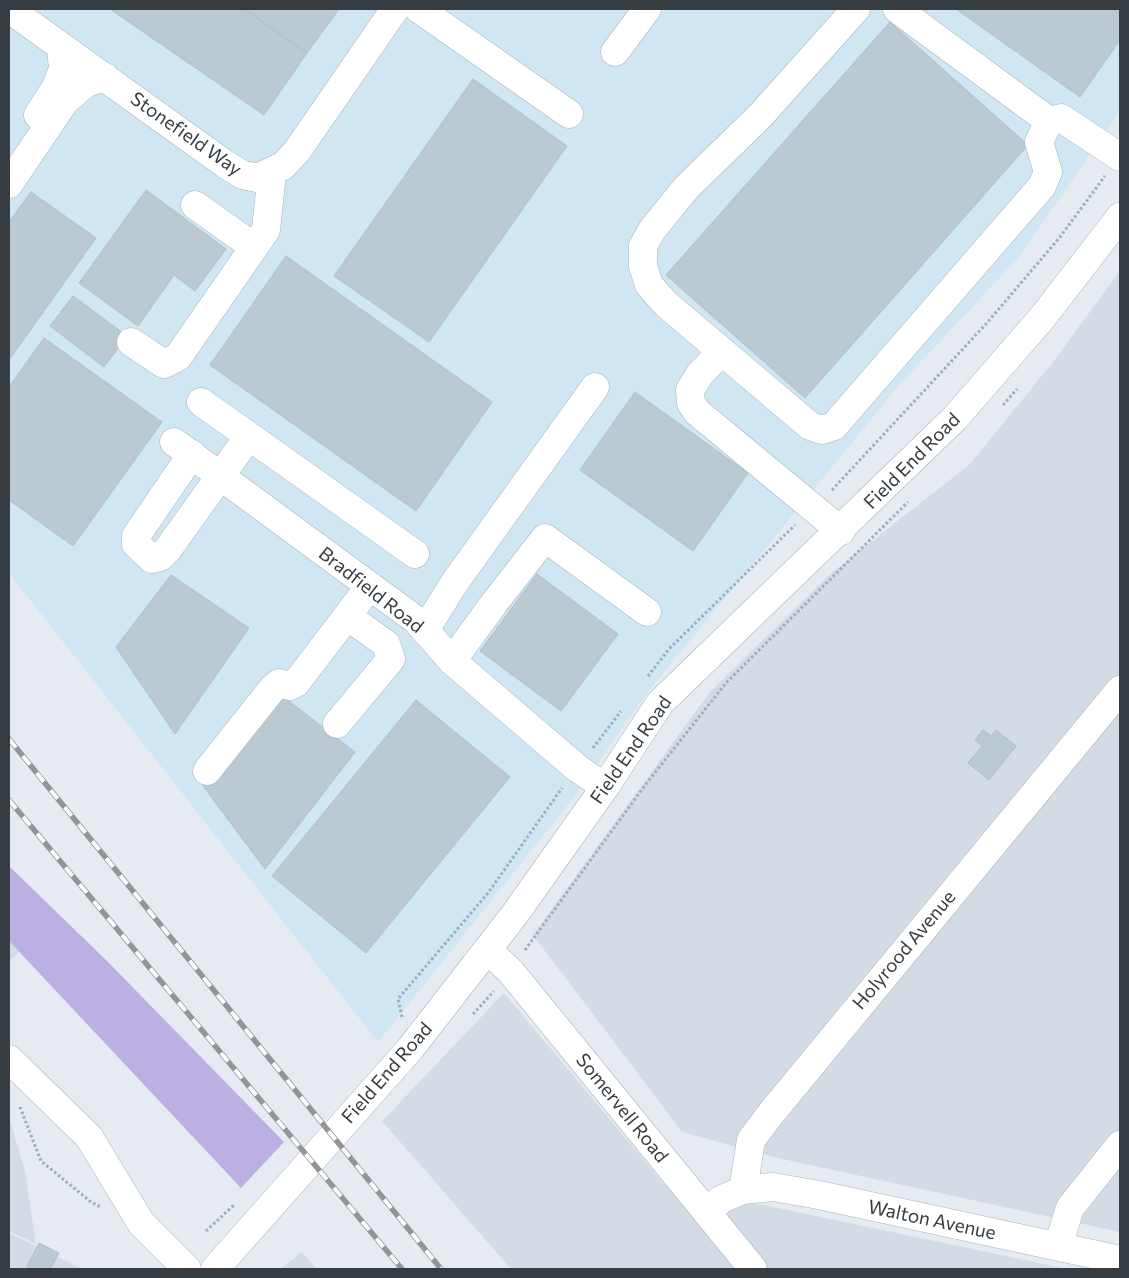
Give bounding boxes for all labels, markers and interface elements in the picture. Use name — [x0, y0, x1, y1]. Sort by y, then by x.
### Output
street label: Stonefield Way — [126, 87, 246, 181]
street label: Field End Road — [859, 408, 965, 514]
street label: Bradfield Road — [314, 542, 428, 638]
street label: Field End Road — [585, 692, 677, 808]
street label: Holyrood Avenue — [848, 886, 960, 1014]
street label: Field End Road — [337, 1018, 437, 1128]
street label: Somervell Road — [571, 1049, 673, 1167]
street label: Walton Avenue — [866, 1195, 998, 1245]

